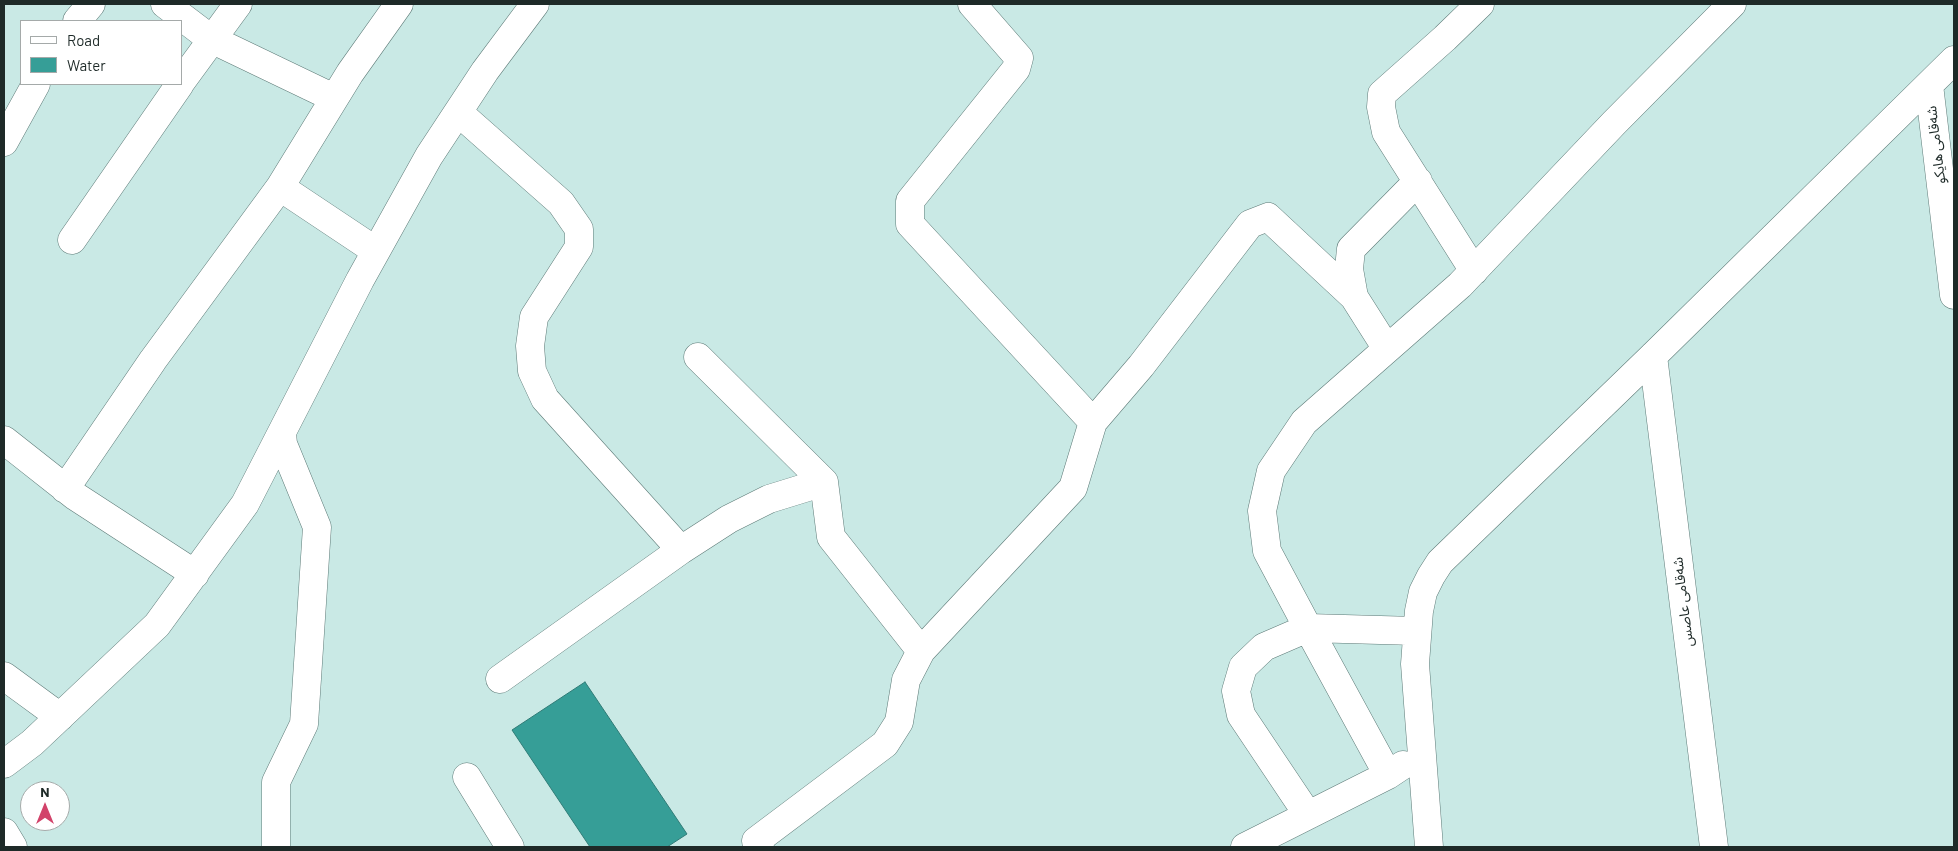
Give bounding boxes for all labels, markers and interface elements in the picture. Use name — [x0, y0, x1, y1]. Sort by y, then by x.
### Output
legend — [20, 20, 182, 85]
text: Road — [67, 31, 100, 49]
text: Water — [67, 56, 106, 74]
street label: شه‌قامی هایكو — [1923, 105, 1949, 185]
street label: شه‌قامی عاصس — [1669, 556, 1697, 648]
north arrow — [20, 781, 70, 831]
text: N — [40, 783, 50, 800]

